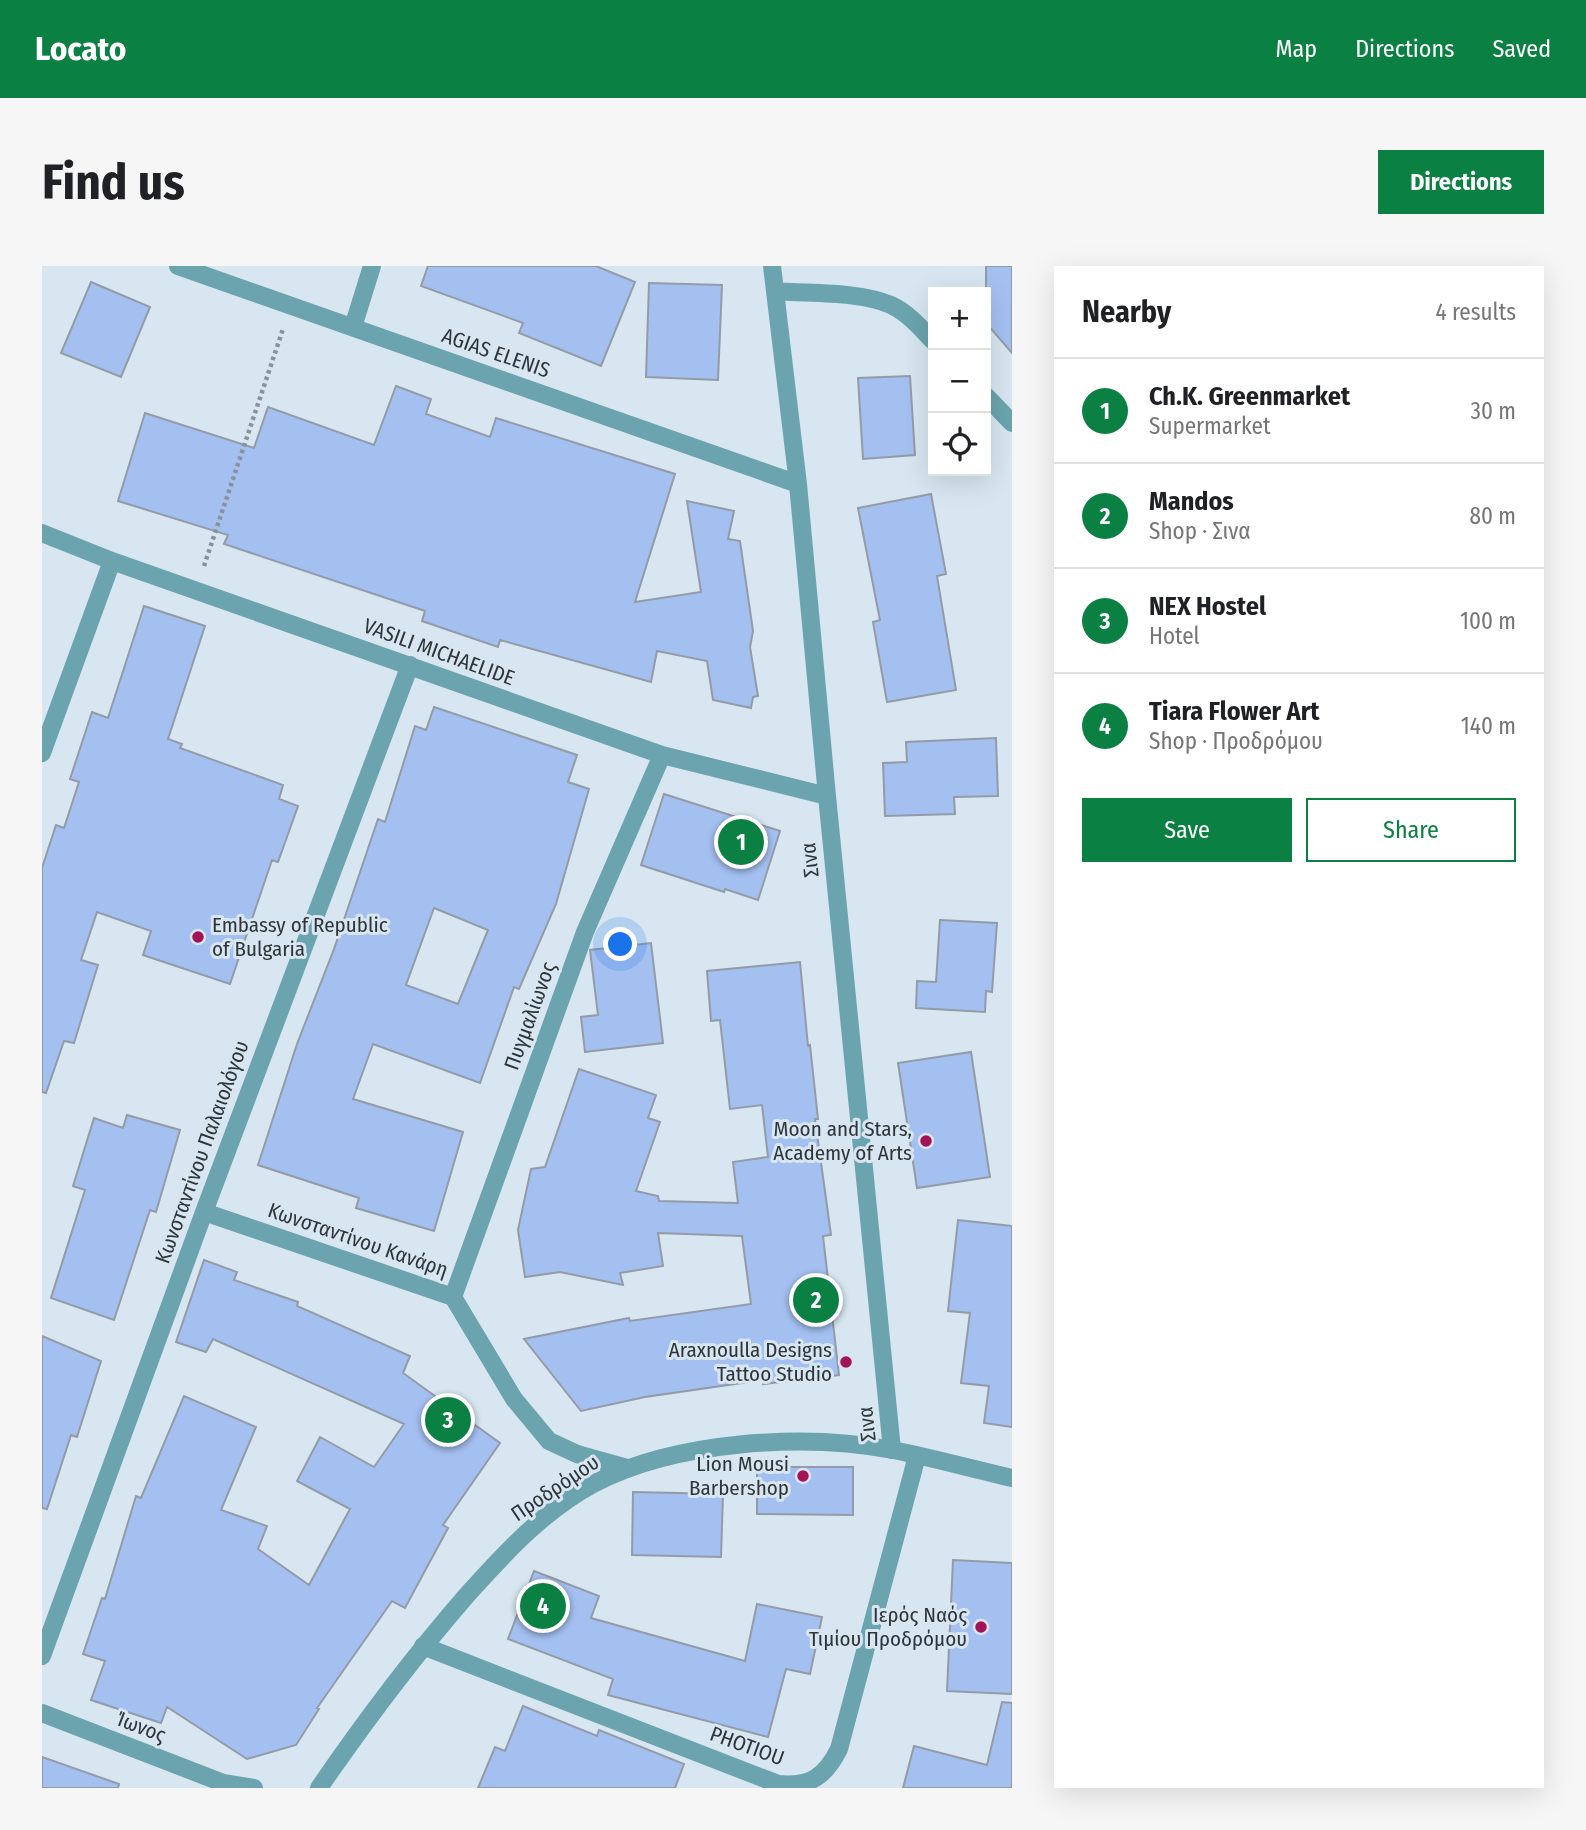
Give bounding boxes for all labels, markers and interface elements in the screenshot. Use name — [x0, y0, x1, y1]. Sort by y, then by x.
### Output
text: Locato — [35, 29, 126, 69]
text: Map — [1276, 35, 1317, 63]
text: Directions — [1355, 35, 1454, 63]
text: Saved — [1492, 35, 1551, 63]
button: Directions — [1378, 150, 1544, 214]
text: Find us — [42, 153, 185, 212]
map controls — [928, 287, 991, 476]
button: + — [928, 287, 991, 350]
text: Nearby — [1082, 294, 1171, 330]
text: 4 results — [1435, 298, 1516, 326]
street label: AGIAS ELENIS — [439, 322, 553, 384]
button: − — [928, 350, 991, 413]
text: Ch.K. Greenmarket — [1149, 381, 1350, 412]
text: 1 — [1100, 397, 1110, 425]
text: 30 m — [1471, 397, 1516, 425]
text: Supermarket — [1149, 412, 1270, 440]
button: locate — [928, 413, 991, 476]
text: Mandos — [1149, 486, 1234, 517]
text: 2 — [1100, 502, 1110, 530]
text: 80 m — [1469, 502, 1516, 530]
text: Shop · Σινα — [1149, 517, 1251, 545]
text: NEX Hostel — [1149, 591, 1266, 622]
text: 3 — [1100, 607, 1110, 635]
text: 100 m — [1460, 607, 1516, 635]
street label: VASILI MICHAELIDE — [360, 613, 518, 691]
text: Hotel — [1149, 622, 1200, 650]
text: Tiara Flower Art — [1149, 696, 1319, 727]
text: 4 — [1099, 712, 1111, 740]
text: 140 m — [1461, 712, 1516, 740]
text: Shop · Προδρόμου — [1149, 727, 1323, 755]
button: Save — [1082, 798, 1292, 862]
button: Share — [1306, 798, 1516, 862]
pin: 1 — [718, 816, 764, 868]
street label: Σινα — [795, 841, 825, 879]
place label: Embassy of Republic of Bulgaria — [212, 912, 388, 962]
your location — [603, 927, 637, 961]
marker: Embassy of Republic of Bulgaria — [190, 929, 206, 945]
street label: Πυγμαλίωνος — [498, 958, 562, 1074]
street label: Κωνσταντίνου Παλαιολόγου — [150, 1037, 254, 1267]
place label: Moon and Stars, Academy of Arts — [773, 1116, 912, 1166]
marker: Moon and Stars, Academy of Arts — [918, 1133, 934, 1149]
street label: Κωνσταντίνου Κανάρη — [265, 1197, 451, 1283]
pin: 2 — [793, 1274, 839, 1326]
place label: Araxnoulla Designs Tattoo Studio — [669, 1337, 832, 1387]
marker: Araxnoulla Designs Tattoo Studio — [838, 1354, 854, 1370]
pin: 3 — [425, 1394, 471, 1446]
street label: Σινα — [852, 1405, 882, 1443]
street label: Προδρόμου — [506, 1449, 604, 1527]
place label: Lion Mousi Barbershop — [689, 1451, 789, 1501]
marker: Lion Mousi Barbershop — [795, 1468, 811, 1484]
pin: 4 — [520, 1580, 566, 1632]
place label: Ιερός Ναός Τιμίου Προδρόμου — [809, 1602, 967, 1652]
marker: Ιερός Ναός Τιμίου Προδρόμου — [973, 1619, 989, 1635]
street label: Ίωνος — [112, 1706, 170, 1748]
street label: PHOTIOU — [706, 1721, 788, 1771]

